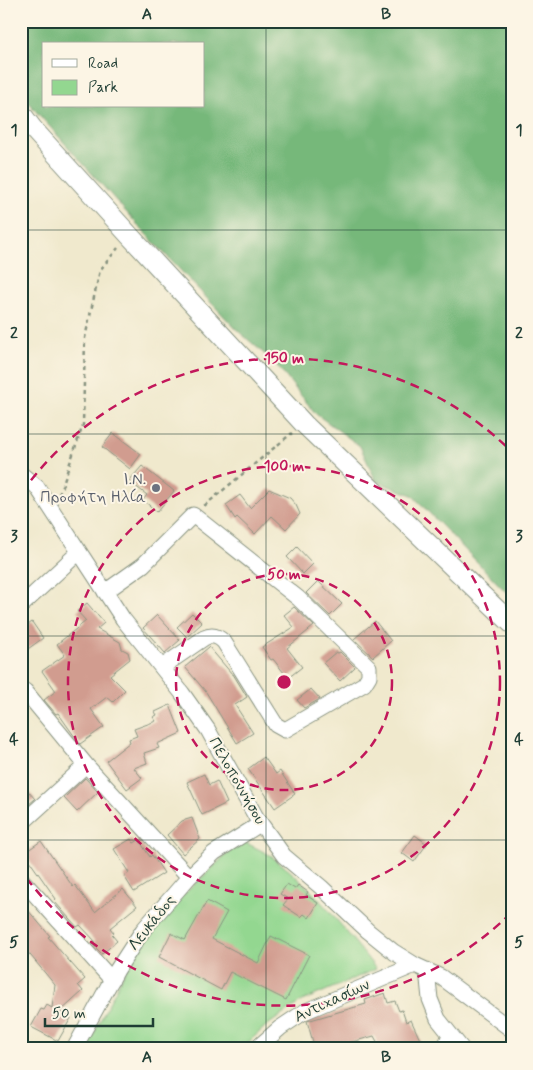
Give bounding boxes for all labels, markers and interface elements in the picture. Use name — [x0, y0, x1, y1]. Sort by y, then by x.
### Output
text: A — [142, 4, 152, 25]
text: B — [381, 4, 391, 25]
legend — [42, 42, 205, 108]
text: Road — [88, 54, 118, 74]
text: Park — [88, 78, 118, 98]
text: 1 — [10, 120, 18, 141]
text: 1 — [515, 120, 523, 141]
text: 2 — [10, 323, 18, 344]
text: 2 — [515, 323, 523, 344]
text: 150 m — [264, 349, 304, 369]
text: 100 m — [264, 457, 304, 477]
place label: Ι.Ν. Προφήτη Ηλία — [40, 469, 146, 508]
marker: Ι.Ν. Προφήτη Ηλία — [150, 482, 162, 494]
text: 3 — [10, 526, 18, 547]
text: 3 — [515, 526, 523, 547]
text: 50 m — [267, 565, 301, 585]
centre of rings — [275, 673, 293, 691]
text: 4 — [9, 729, 19, 750]
text: 4 — [514, 729, 524, 750]
street label: Πελοποννήσου — [204, 734, 270, 828]
street label: Λευκάδος — [124, 891, 180, 955]
text: 5 — [9, 932, 19, 953]
text: 5 — [514, 932, 524, 953]
street label: Αντιχασίων — [291, 974, 373, 1028]
scale bar — [45, 995, 152, 1027]
text: 50 m — [52, 1004, 86, 1024]
text: A — [142, 1047, 152, 1068]
text: B — [381, 1047, 391, 1068]

